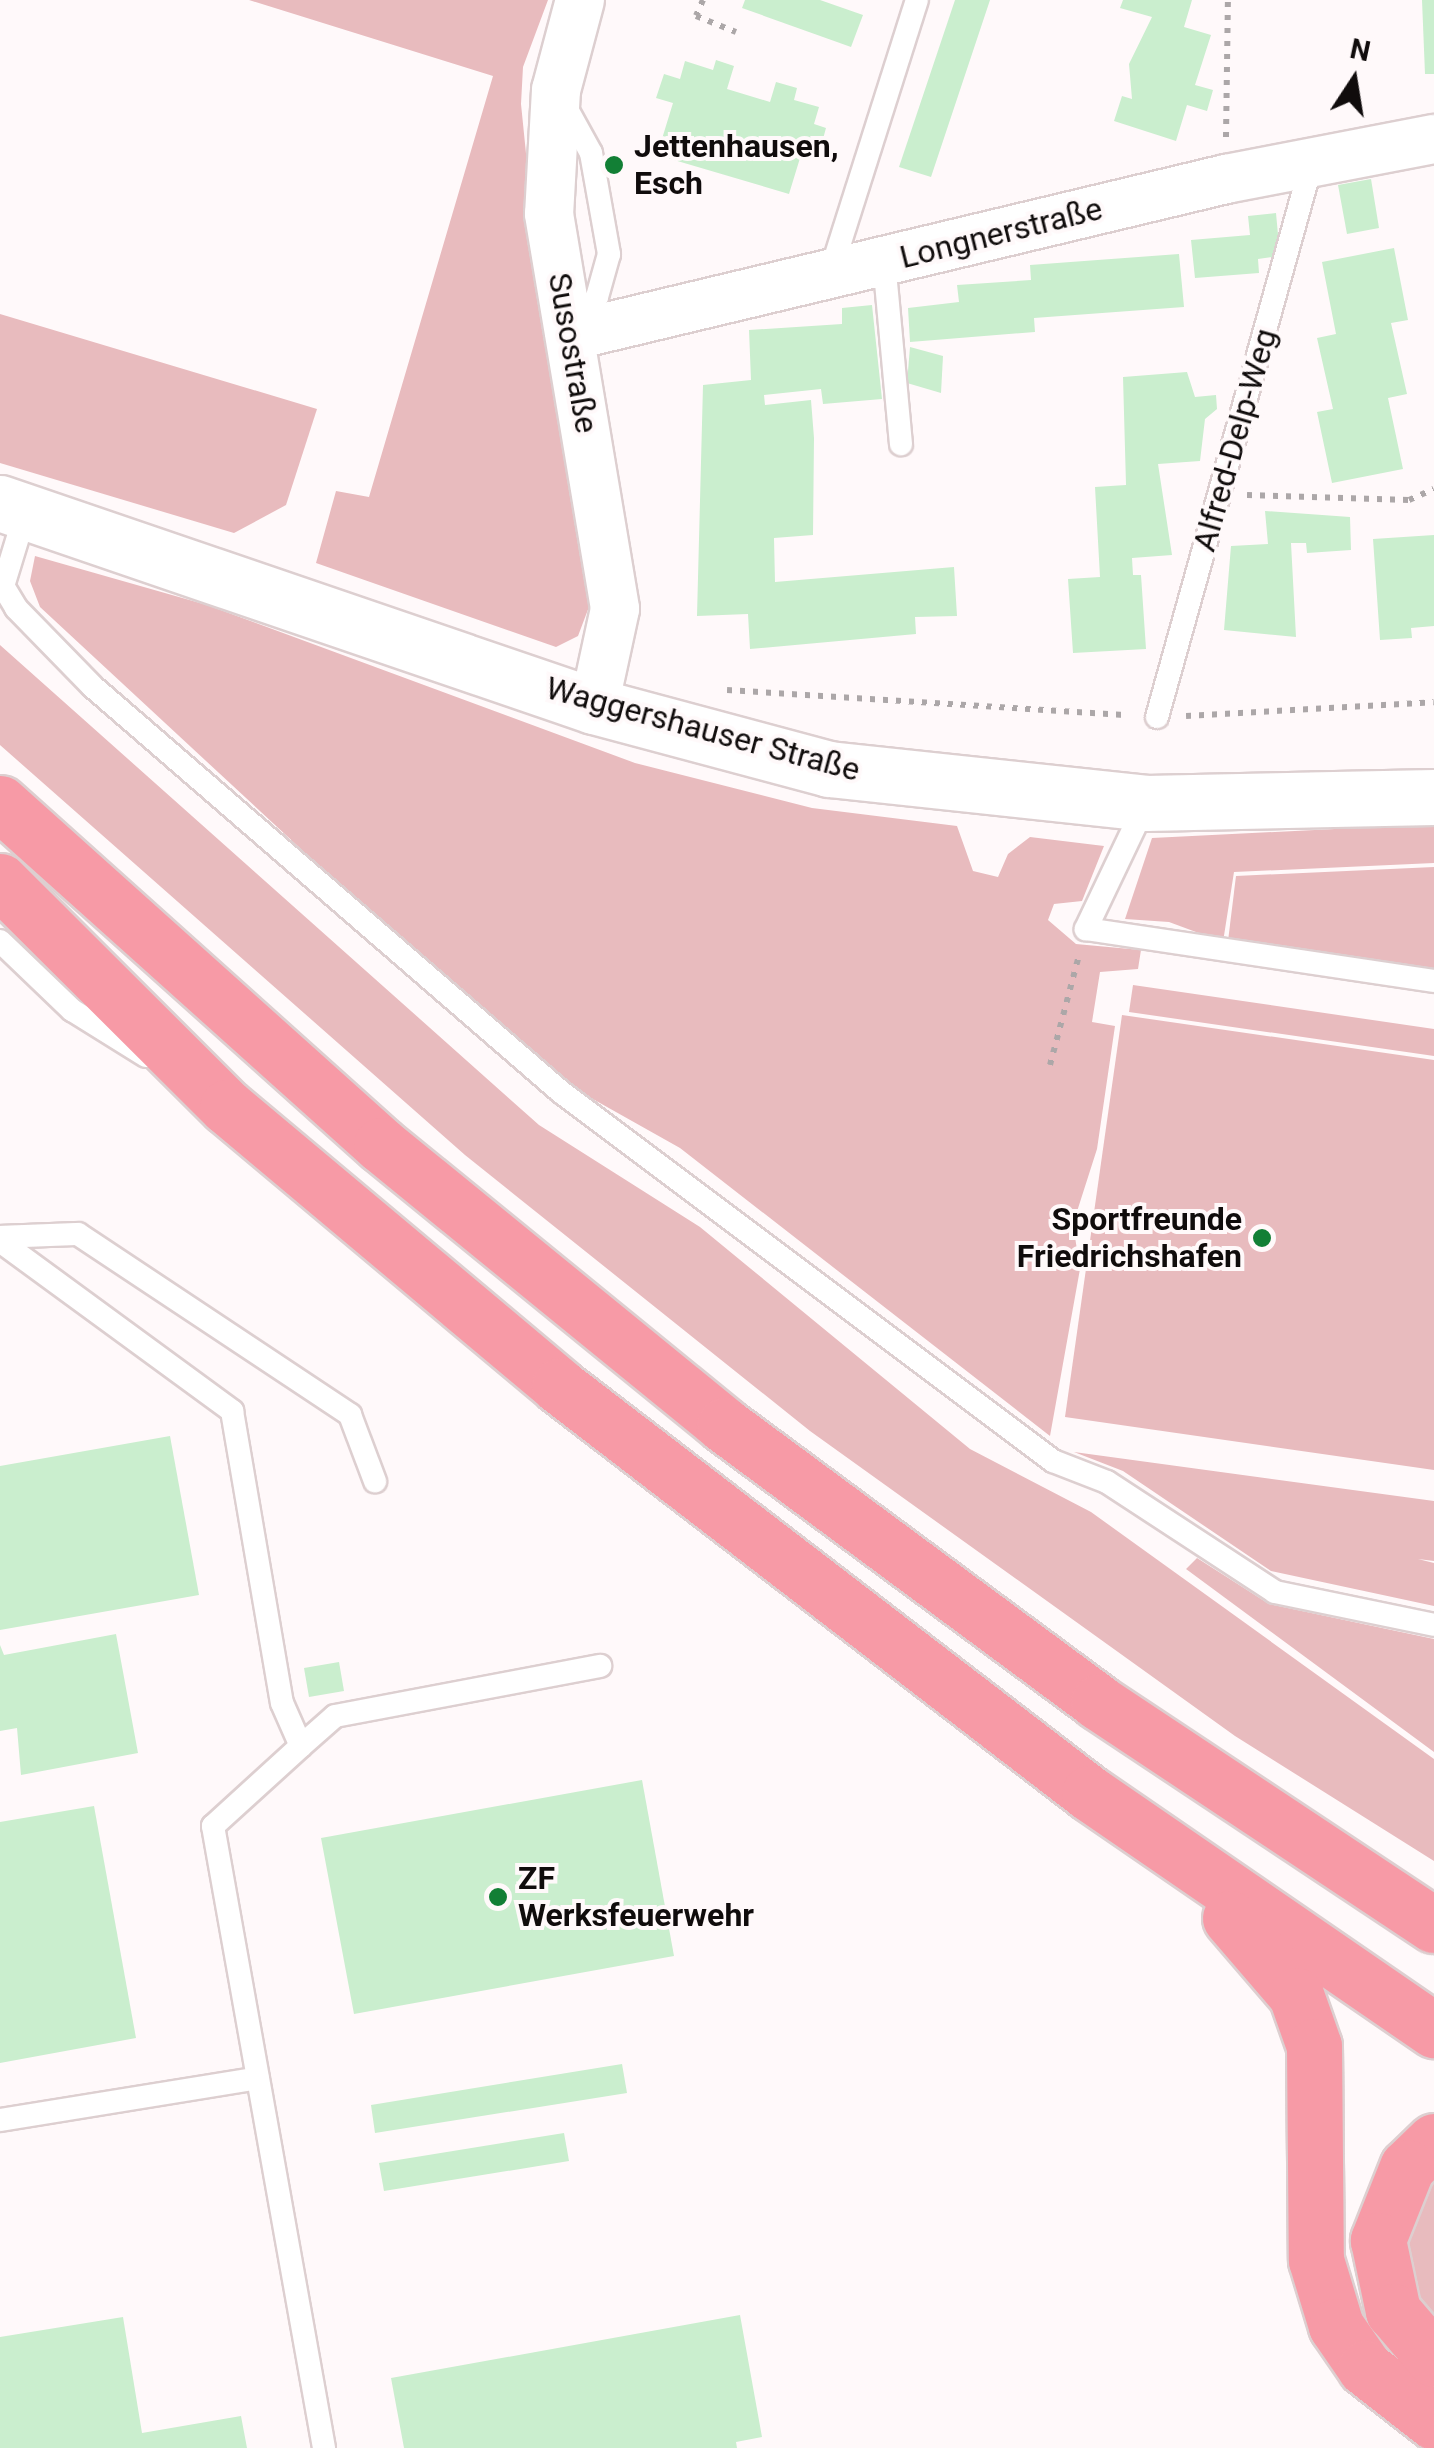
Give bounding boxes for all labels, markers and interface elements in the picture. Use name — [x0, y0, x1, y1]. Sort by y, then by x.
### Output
north arrow — [1304, 30, 1404, 130]
text: N — [1347, 32, 1373, 68]
place label: Jettenhausen, Esch — [634, 128, 839, 203]
marker: Jettenhausen, Esch — [603, 154, 625, 176]
street label: Longnerstraße — [896, 189, 1106, 277]
street label: Susostraße — [540, 270, 606, 436]
street label: Alfred-Delp-Weg — [1185, 324, 1285, 556]
street label: Waggershauser Straße — [542, 669, 864, 789]
place label: Sportfreunde Friedrichshafen — [1017, 1201, 1242, 1276]
marker: Sportfreunde Friedrichshafen — [1251, 1227, 1273, 1249]
place label: ZF Werksfeuerwehr — [518, 1860, 754, 1935]
marker: ZF Werksfeuerwehr — [487, 1886, 509, 1908]

